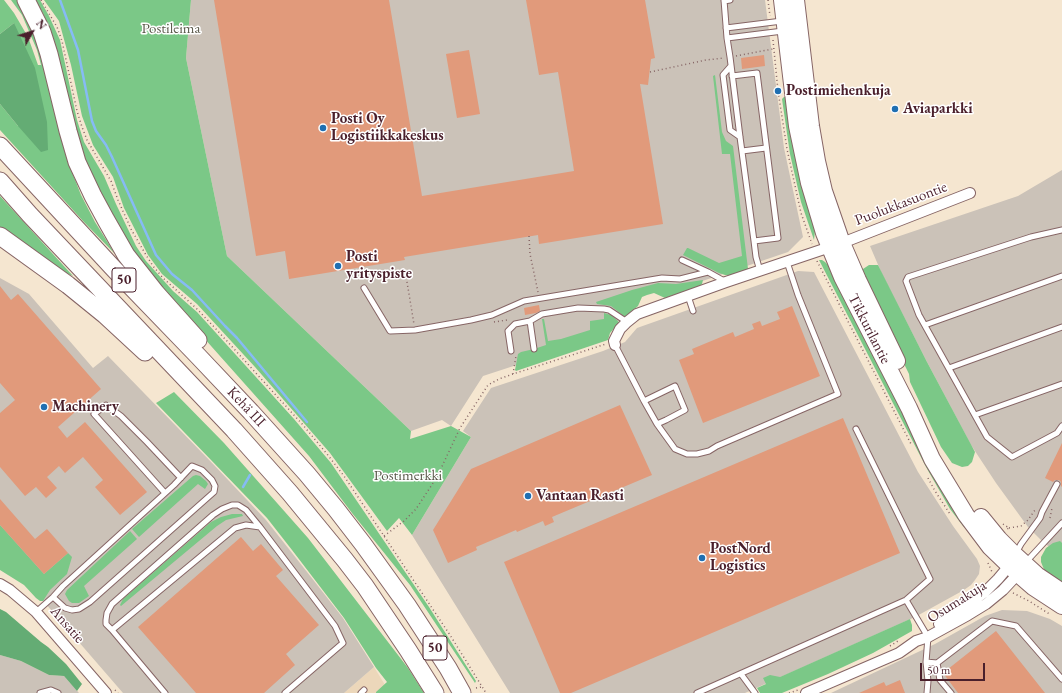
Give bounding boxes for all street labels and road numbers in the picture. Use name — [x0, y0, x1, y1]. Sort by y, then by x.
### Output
street label: Puolukkasuontie — [852, 178, 950, 230]
road number: 50 — [112, 268, 136, 292]
street label: Tikkurilantie — [844, 291, 894, 367]
street label: Kehä III — [223, 383, 269, 431]
street label: Osumakuja — [924, 577, 990, 627]
street label: Ansatie — [46, 603, 88, 647]
road number: 50 — [423, 636, 447, 660]

